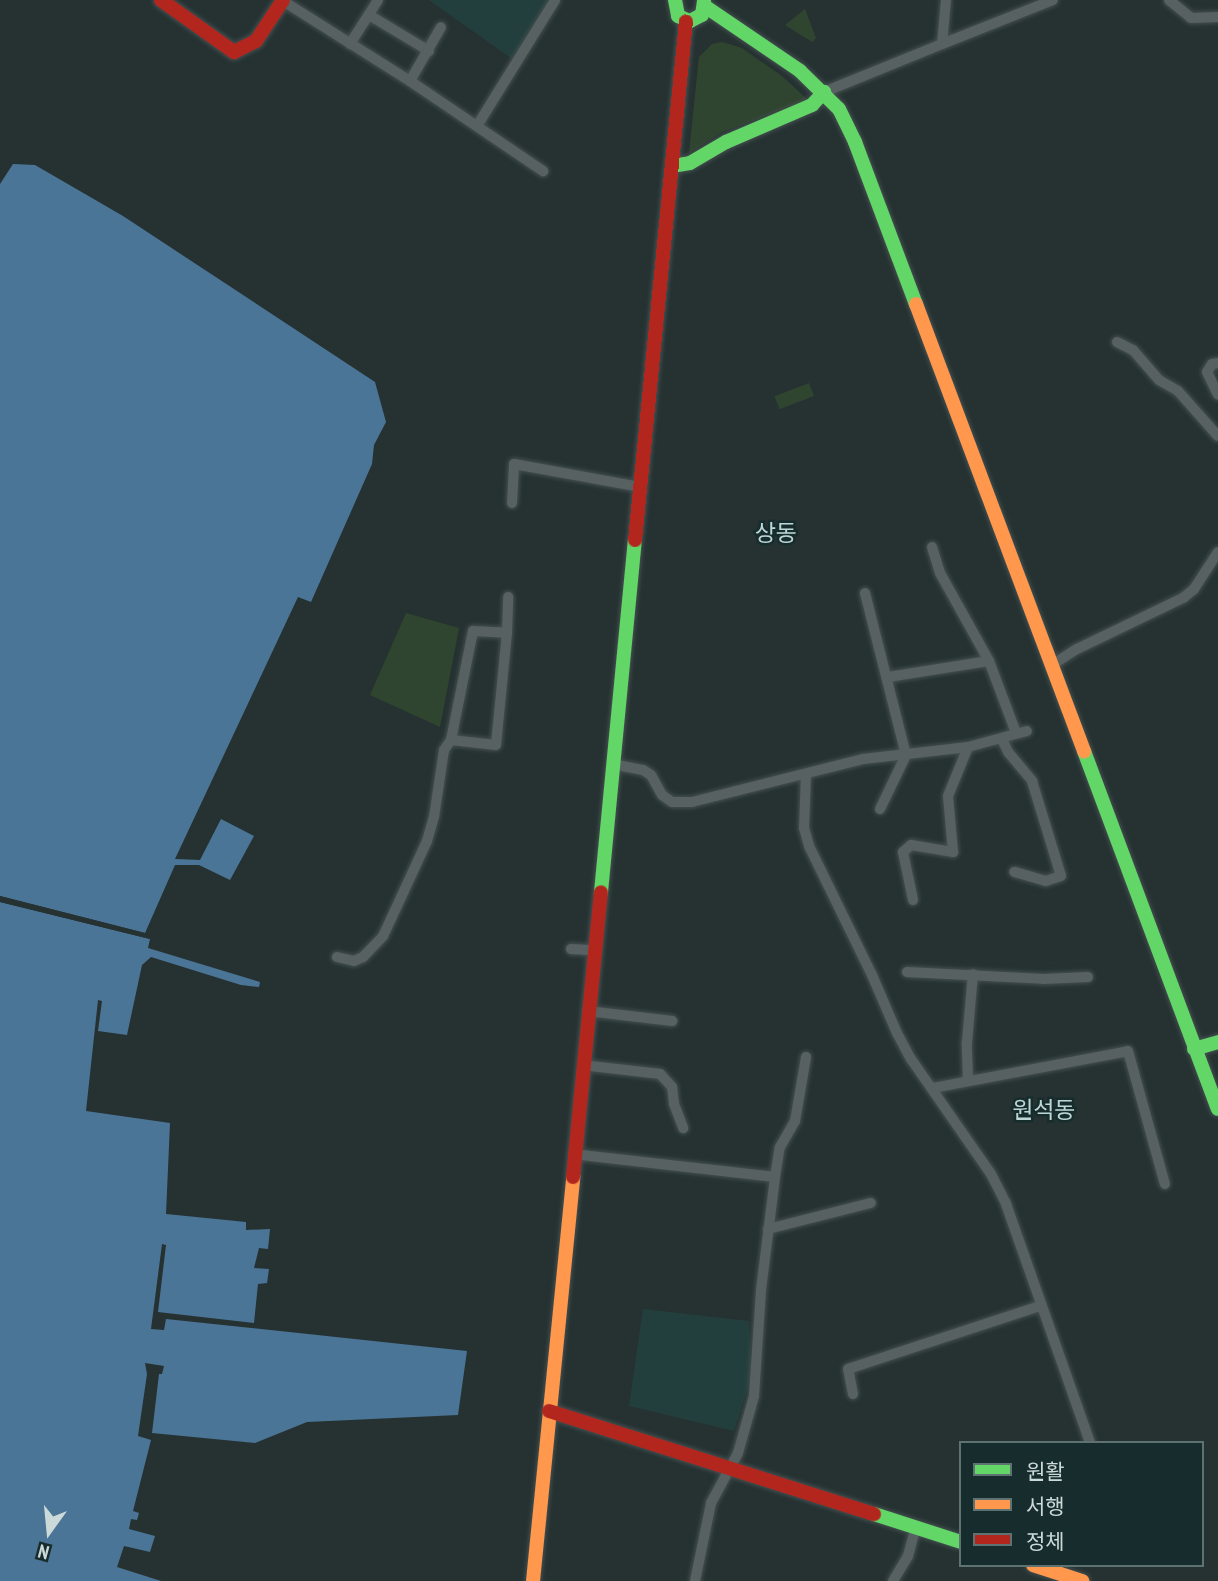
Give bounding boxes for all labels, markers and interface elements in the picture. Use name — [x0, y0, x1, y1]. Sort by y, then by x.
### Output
district label: 상동 — [755, 519, 797, 547]
district label: 원석동 — [1012, 1096, 1076, 1124]
legend — [959, 1441, 1204, 1567]
text: 원활 — [1026, 1458, 1065, 1485]
text: 서행 — [1026, 1493, 1065, 1520]
north arrow — [14, 1497, 84, 1567]
text: 정체 — [1026, 1528, 1065, 1555]
text: N — [36, 1539, 52, 1565]

